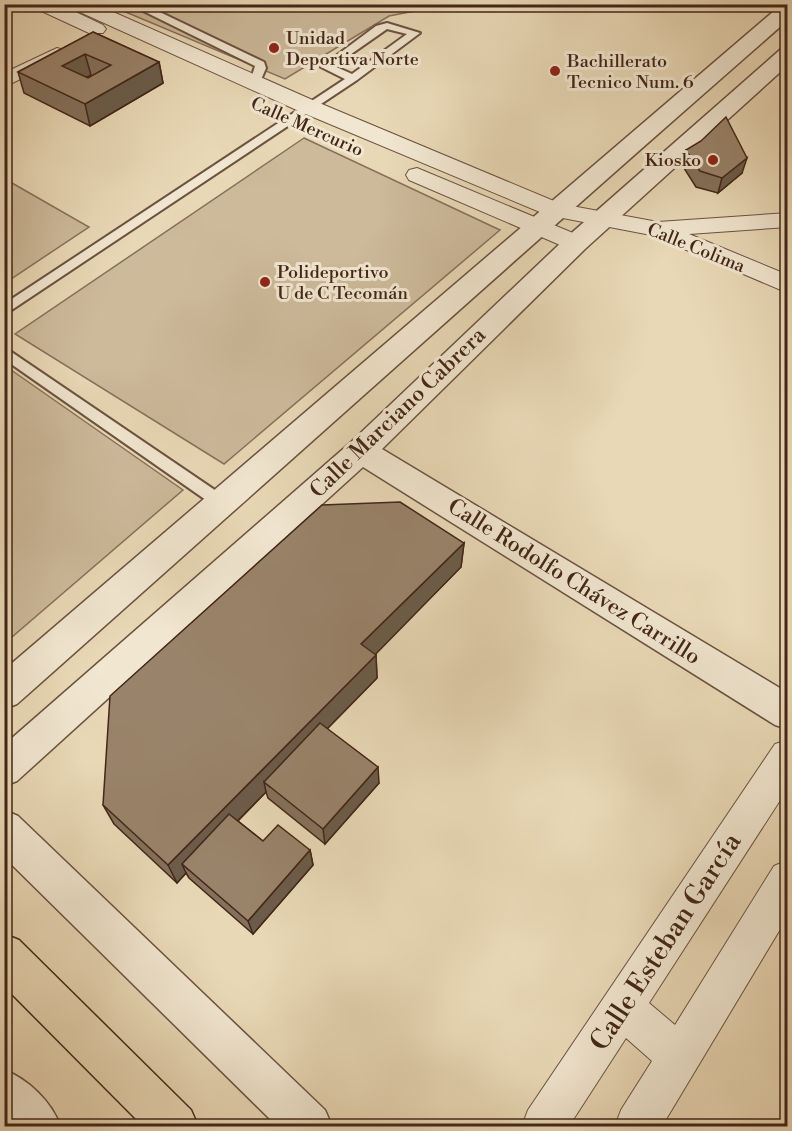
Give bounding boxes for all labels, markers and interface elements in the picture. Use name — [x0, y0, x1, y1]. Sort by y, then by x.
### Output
place label: Unidad Deportiva Norte — [286, 27, 419, 71]
marker: Unidad Deportiva Norte — [267, 41, 281, 55]
place label: Bachillerato Tecnico Num. 6 — [566, 50, 694, 94]
marker: Bachillerato Tecnico Num. 6 — [548, 64, 562, 78]
street label: Calle Mercurio — [247, 92, 367, 162]
place label: Kiosko — [645, 149, 701, 172]
marker: Kiosko — [706, 153, 720, 167]
street label: Calle Colima — [644, 218, 749, 278]
place label: Polideportivo U de C Tecomán — [277, 261, 408, 305]
marker: Polideportivo U de C Tecomán — [258, 275, 272, 289]
street label: Calle Marciano Cabrera — [304, 321, 492, 504]
street label: Calle Rodolfo Chávez Carrillo — [443, 493, 705, 671]
street label: Calle Esteban García — [583, 826, 749, 1057]

